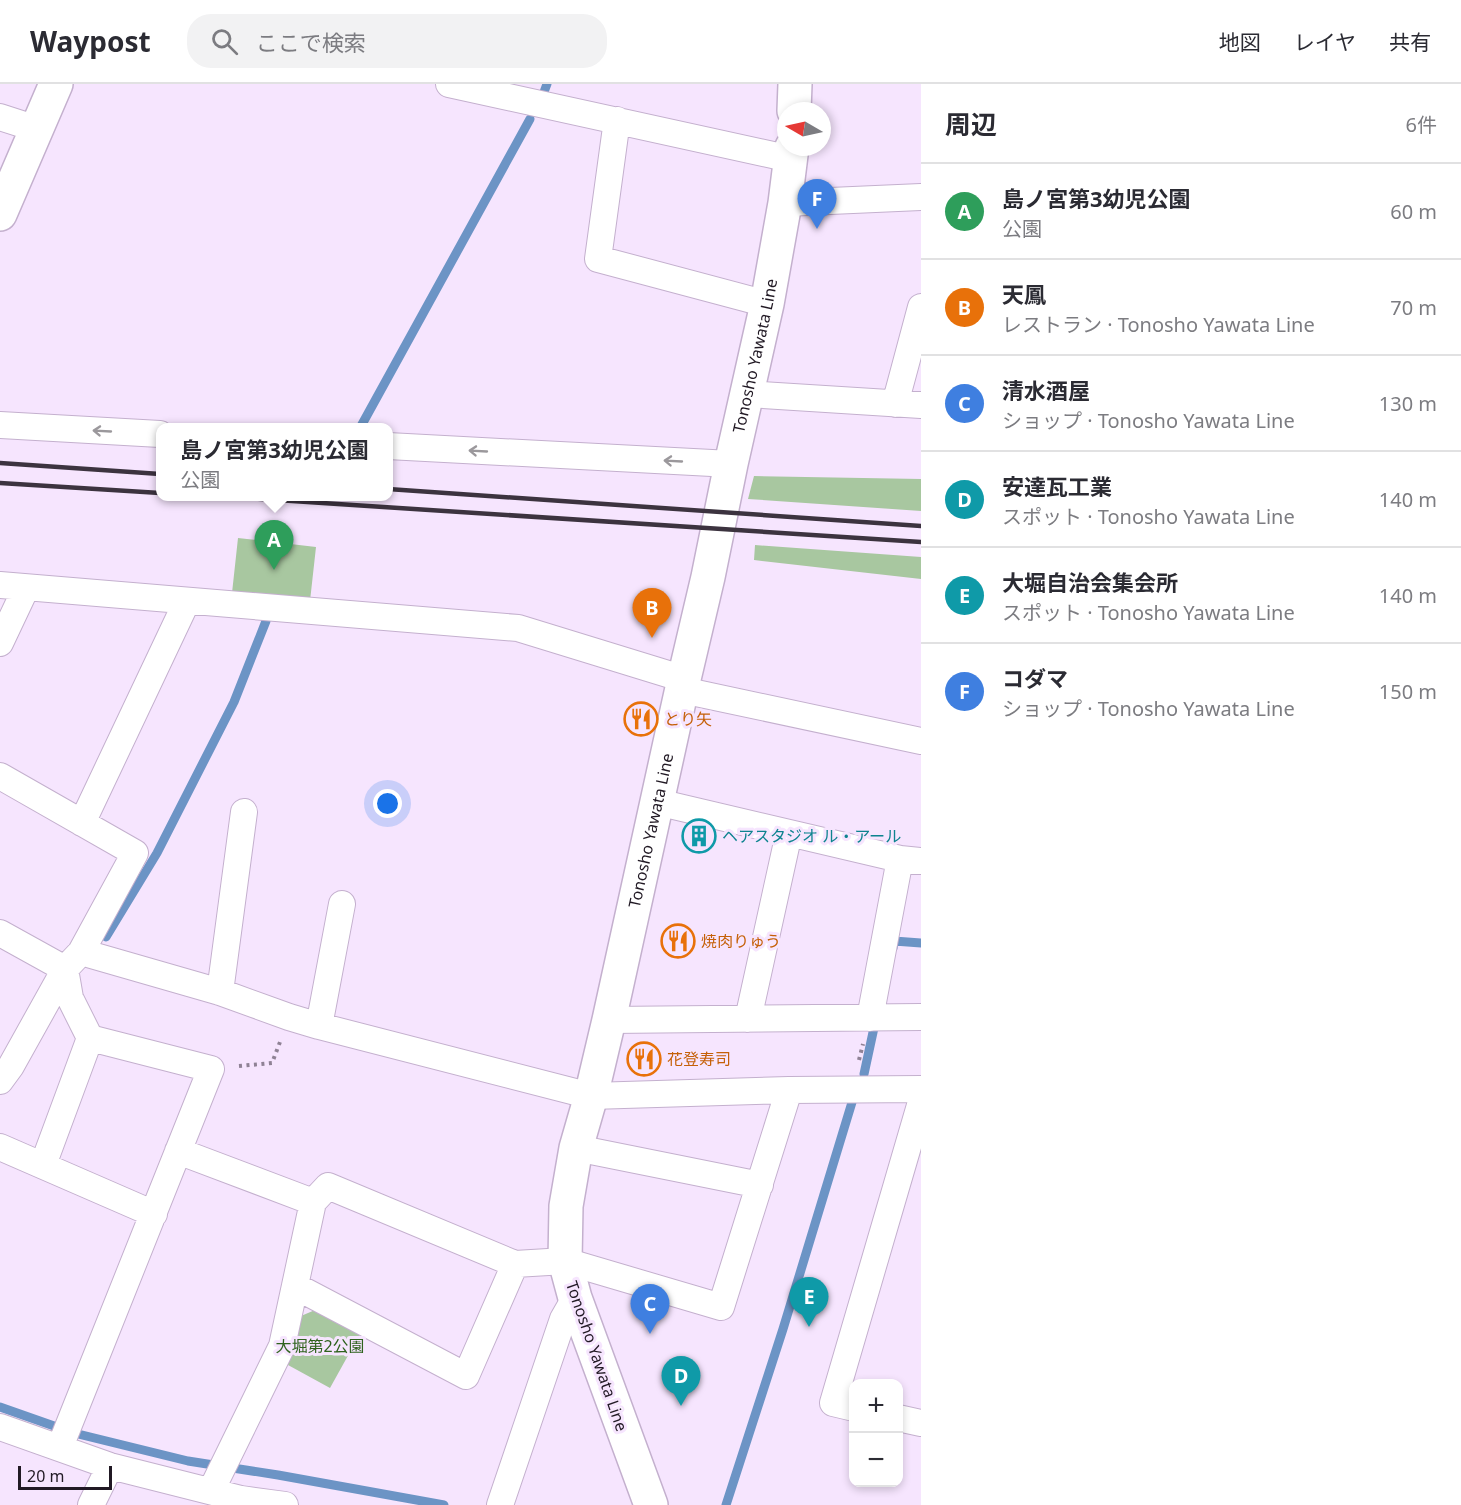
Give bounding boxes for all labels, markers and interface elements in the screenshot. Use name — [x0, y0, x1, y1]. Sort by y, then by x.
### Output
search box — [187, 14, 607, 68]
text: Waypost — [30, 22, 151, 60]
icon: search — [208, 25, 241, 58]
text: ここで検索 — [256, 27, 366, 57]
text: 地図 — [1219, 28, 1261, 56]
text: レイヤ — [1294, 28, 1356, 56]
text: 共有 — [1389, 28, 1431, 56]
north arrow — [777, 102, 831, 156]
text: 周辺 — [945, 106, 997, 142]
text: 6件 — [1406, 111, 1437, 138]
pin: F — [798, 180, 836, 229]
text: 島ノ宮第3幼児公園 — [1002, 183, 1191, 213]
text: A — [958, 198, 971, 225]
text: 60 m — [1390, 198, 1437, 225]
text: 公園 — [1002, 215, 1042, 242]
street label: Tonosho Yawata Line — [727, 277, 782, 435]
text: 天鳳 — [1002, 279, 1046, 309]
text: B — [958, 294, 971, 321]
text: 70 m — [1390, 294, 1437, 321]
text: レストラン · Tonosho Yawata Line — [1002, 311, 1315, 338]
text: 清水酒屋 — [1002, 375, 1090, 405]
text: C — [958, 390, 971, 417]
text: 130 m — [1379, 390, 1437, 417]
text: ショップ · Tonosho Yawata Line — [1002, 407, 1295, 434]
popup — [156, 423, 393, 501]
one-way arrow — [92, 425, 112, 436]
text: 島ノ宮第3幼児公園 — [180, 434, 369, 464]
one-way arrow — [468, 445, 488, 456]
one-way arrow — [663, 456, 683, 467]
text: 公園 — [180, 466, 220, 493]
text: 安達瓦工業 — [1002, 471, 1112, 501]
text: D — [957, 486, 972, 513]
text: 140 m — [1379, 486, 1437, 513]
text: スポット · Tonosho Yawata Line — [1002, 503, 1295, 530]
pin: A — [254, 520, 294, 570]
text: 大堀自治会集会所 — [1002, 567, 1178, 597]
text: E — [959, 582, 970, 609]
text: 140 m — [1379, 582, 1437, 609]
pin: B — [632, 588, 672, 638]
text: スポット · Tonosho Yawata Line — [1002, 599, 1295, 626]
text: コダマ — [1002, 663, 1068, 693]
text: F — [959, 678, 970, 705]
text: 150 m — [1379, 678, 1437, 705]
text: ショップ · Tonosho Yawata Line — [1002, 695, 1295, 722]
restaurant icon: とり矢 — [623, 701, 659, 737]
place label: とり矢 — [664, 708, 712, 730]
street label: Tonosho Yawata Line — [623, 751, 678, 910]
your location — [373, 789, 402, 818]
building icon: ヘアスタジオ ル・アール — [681, 818, 717, 854]
place label: ヘアスタジオ ル・アール — [722, 825, 901, 847]
restaurant icon: 焼肉りゅう — [660, 923, 696, 959]
place label: 焼肉りゅう — [701, 930, 781, 952]
restaurant icon: 花登寿司 — [626, 1041, 662, 1077]
place label: 花登寿司 — [667, 1048, 731, 1070]
street label: Tonosho Yawata Line — [561, 1278, 633, 1434]
pin: E — [790, 1278, 828, 1327]
pin: C — [630, 1284, 670, 1334]
park label: 大堀第2公園 — [275, 1335, 365, 1357]
pin: D — [662, 1356, 700, 1406]
map controls — [849, 1379, 903, 1487]
button: + — [849, 1379, 903, 1433]
button: − — [849, 1433, 903, 1487]
scale bar — [18, 1463, 112, 1490]
text: 20 m — [27, 1465, 64, 1487]

